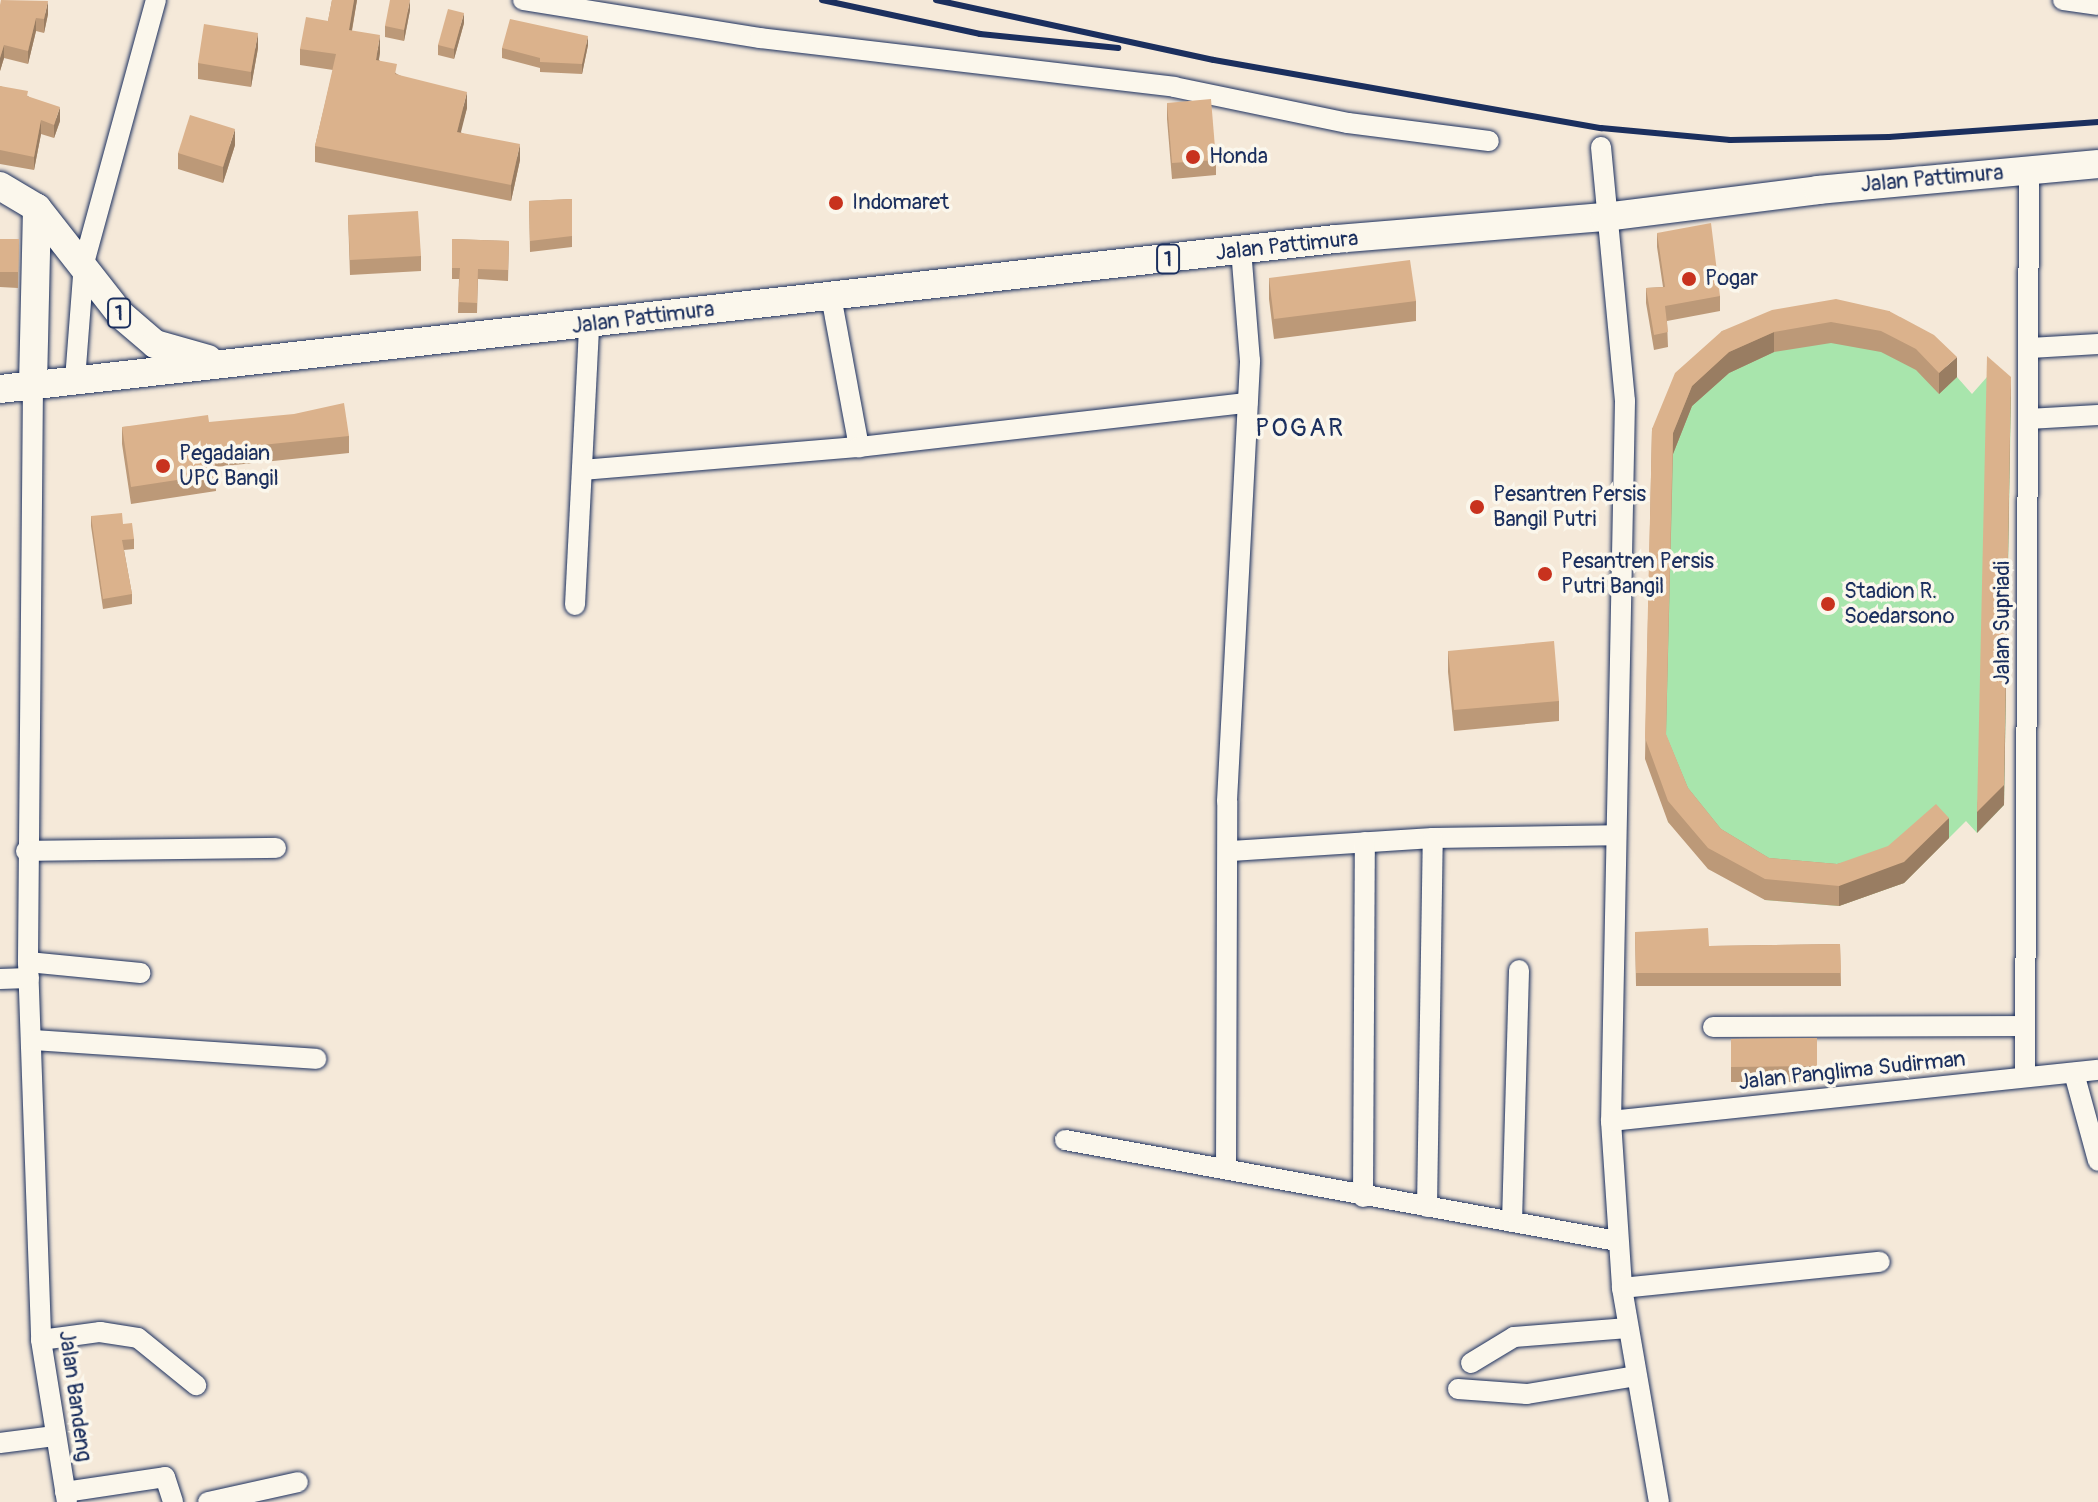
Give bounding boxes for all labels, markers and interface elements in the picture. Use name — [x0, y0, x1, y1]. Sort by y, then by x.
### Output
place label: Honda — [1209, 144, 1268, 170]
marker: Honda — [1184, 148, 1202, 166]
street label: Jalan Pattimura — [1859, 160, 2005, 198]
place label: Indomaret — [852, 190, 949, 216]
marker: Indomaret — [827, 194, 845, 212]
street label: Jalan Pattimura — [1214, 225, 1360, 267]
road number: 1 — [1156, 243, 1180, 275]
place label: Pogar — [1705, 266, 1758, 292]
marker: Pogar — [1680, 270, 1698, 288]
street label: Jalan Pattimura — [570, 296, 716, 340]
road number: 1 — [107, 297, 131, 329]
district label: POGAR — [1255, 413, 1345, 445]
place label: Pegadaian UPC Bangil — [179, 440, 279, 492]
marker: Pegadaian UPC Bangil — [154, 457, 172, 475]
place label: Pesantren Persis Bangil Putri — [1493, 481, 1646, 532]
marker: Pesantren Persis Bangil Putri — [1468, 498, 1486, 516]
place label: Pesantren Persis Putri Bangil — [1561, 548, 1714, 600]
street label: Jalan Supriadi — [1990, 561, 2016, 685]
marker: Pesantren Persis Putri Bangil — [1536, 565, 1554, 583]
place label: Stadion R. Soedarsono — [1844, 578, 1954, 630]
marker: Stadion R. Soedarsono — [1819, 595, 1837, 613]
street label: Jalan Panglima Sudirman — [1737, 1046, 1967, 1096]
street label: Jalan Bandeng — [53, 1329, 97, 1463]

